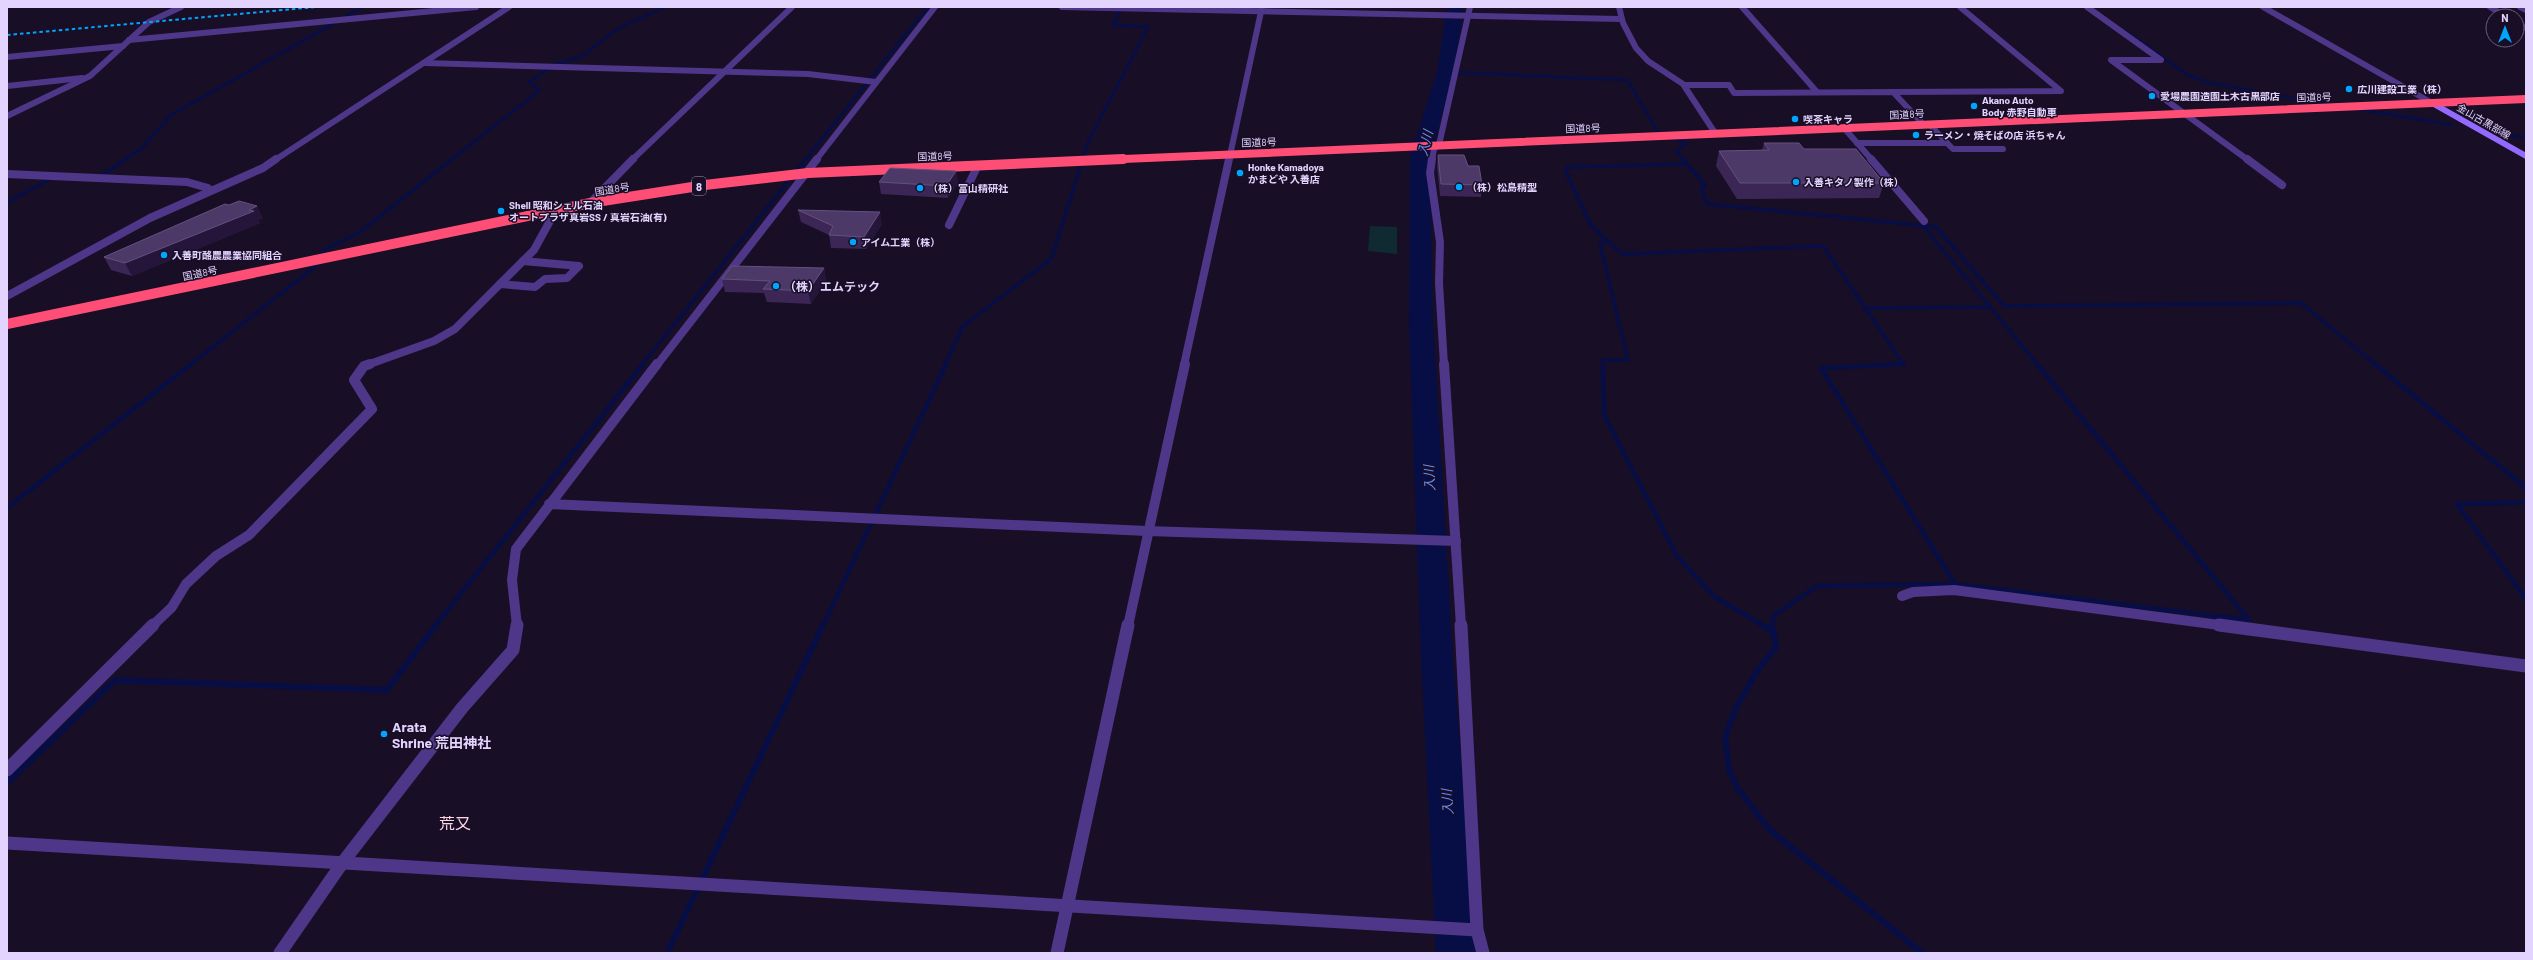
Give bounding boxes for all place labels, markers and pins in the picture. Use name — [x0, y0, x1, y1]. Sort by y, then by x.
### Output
place label: 広川建設工業（株） — [2357, 83, 2447, 95]
marker: 広川建設工業（株） — [2344, 84, 2354, 94]
place label: 愛場農園造園土木古黒部店 — [2160, 90, 2280, 102]
marker: 愛場農園造園土木古黒部店 — [2147, 91, 2157, 101]
place label: Akano Auto Body 赤野自動車 — [1982, 94, 2056, 118]
marker: Akano Auto Body 赤野自動車 — [1969, 101, 1979, 111]
place label: 喫茶キャラ — [1803, 113, 1853, 125]
marker: 喫茶キャラ — [1790, 114, 1800, 124]
place label: ラーメン・焼そばの店 浜ちゃん — [1924, 129, 2066, 141]
marker: ラーメン・焼そばの店 浜ちゃん — [1911, 130, 1921, 140]
place label: Honke Kamadoya かまどや 入善店 — [1248, 161, 1324, 185]
marker: Honke Kamadoya かまどや 入善店 — [1235, 168, 1245, 178]
place label: 入善キタノ製作（株） — [1804, 176, 1904, 188]
marker: 入善キタノ製作（株） — [1791, 177, 1801, 187]
place label: （株）松島精型 — [1467, 181, 1537, 193]
place label: （株）富山精研社 — [928, 182, 1009, 194]
marker: （株）松島精型 — [1454, 182, 1464, 192]
marker: （株）富山精研社 — [915, 183, 925, 193]
place label: Shell 昭和シェル石油 オートプラザ真岩SS / 真岩石油(有) — [509, 199, 667, 223]
marker: Shell 昭和シェル石油 オートプラザ真岩SS / 真岩石油(有) — [496, 206, 506, 216]
place label: アイム工業（株） — [861, 236, 940, 248]
marker: アイム工業（株） — [848, 237, 858, 247]
place label: 入善町酪農農業協同組合 — [172, 249, 282, 261]
marker: 入善町酪農農業協同組合 — [159, 250, 169, 260]
place label: （株）エムテック — [784, 279, 880, 293]
marker: （株）エムテック — [771, 281, 781, 291]
place label: Arata Shrine 荒田神社 — [392, 718, 491, 751]
marker: Arata Shrine 荒田神社 — [379, 729, 389, 739]

